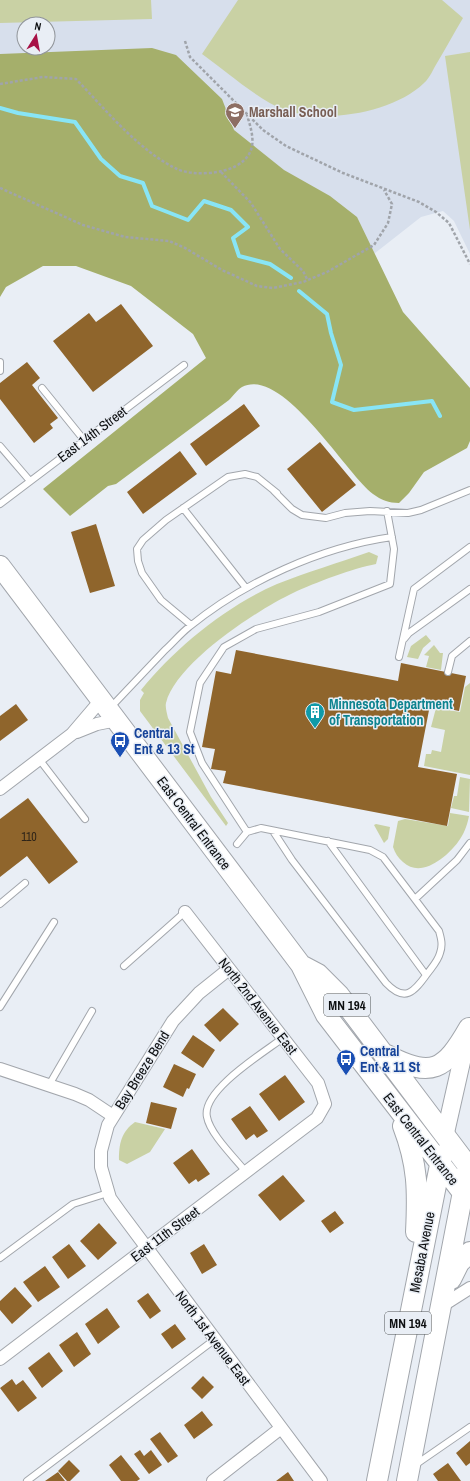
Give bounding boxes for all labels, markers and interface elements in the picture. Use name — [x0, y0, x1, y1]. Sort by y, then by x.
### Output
north arrow — [16, 16, 56, 56]
text: N — [33, 19, 42, 34]
school or university icon: Marshall School — [224, 101, 246, 129]
place label: Marshall School — [249, 103, 337, 121]
street label: East 14th Street — [54, 402, 130, 466]
place label: Minnesota Department of Transportation — [329, 695, 453, 729]
building icon: Minnesota Department of Transportation — [304, 701, 326, 729]
place label: Central Ent & 13 St — [134, 724, 195, 758]
bus stop icon: Central Ent & 13 St — [109, 730, 131, 758]
street label: East Central Entrance — [153, 773, 235, 873]
house number: 110 — [21, 829, 37, 845]
street label: North 2nd Avenue East — [215, 954, 301, 1058]
road number: MN 194 — [324, 994, 370, 1016]
street label: Bay Breeze Bend — [111, 1027, 173, 1113]
place label: Central Ent & 11 St — [360, 1042, 420, 1076]
bus stop icon: Central Ent & 11 St — [335, 1048, 357, 1076]
street label: East Central Entrance — [379, 1089, 463, 1189]
street label: East 11th Street — [127, 1202, 203, 1266]
street label: Mesaba Avenue — [405, 1210, 439, 1294]
street label: North 1st Avenue East — [171, 1287, 255, 1389]
road number: MN 194 — [385, 1312, 431, 1334]

